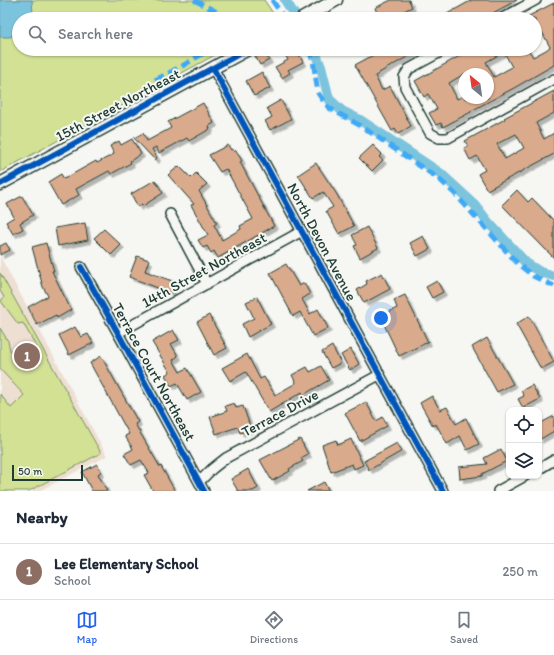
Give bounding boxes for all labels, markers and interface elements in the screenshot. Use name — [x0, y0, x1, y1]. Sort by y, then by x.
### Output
search box — [12, 12, 542, 56]
icon: search — [26, 23, 48, 45]
text: Search here — [58, 25, 133, 43]
street label: 15th Street Northeast — [53, 64, 184, 146]
north arrow — [458, 68, 494, 104]
street label: North Devon Avenue — [283, 180, 361, 304]
street label: 14th Street Northeast — [138, 228, 270, 312]
street label: Terrace Court Northeast — [109, 300, 200, 445]
your location — [371, 308, 391, 328]
pin: 1 — [14, 341, 40, 371]
street label: Terrace Drive — [238, 385, 322, 441]
map controls — [506, 407, 542, 479]
button: locate — [506, 407, 542, 443]
button: layers — [506, 443, 542, 479]
scale bar — [12, 463, 83, 482]
text: 50 m — [18, 465, 42, 478]
text: Nearby — [16, 507, 68, 527]
text: Lee Elementary School — [54, 555, 199, 573]
text: 1 — [26, 564, 32, 579]
text: 250 m — [502, 564, 538, 579]
text: School — [54, 573, 91, 588]
tab: Map — [76, 609, 98, 646]
tab: Directions — [250, 609, 298, 646]
tab: Saved — [450, 609, 478, 646]

